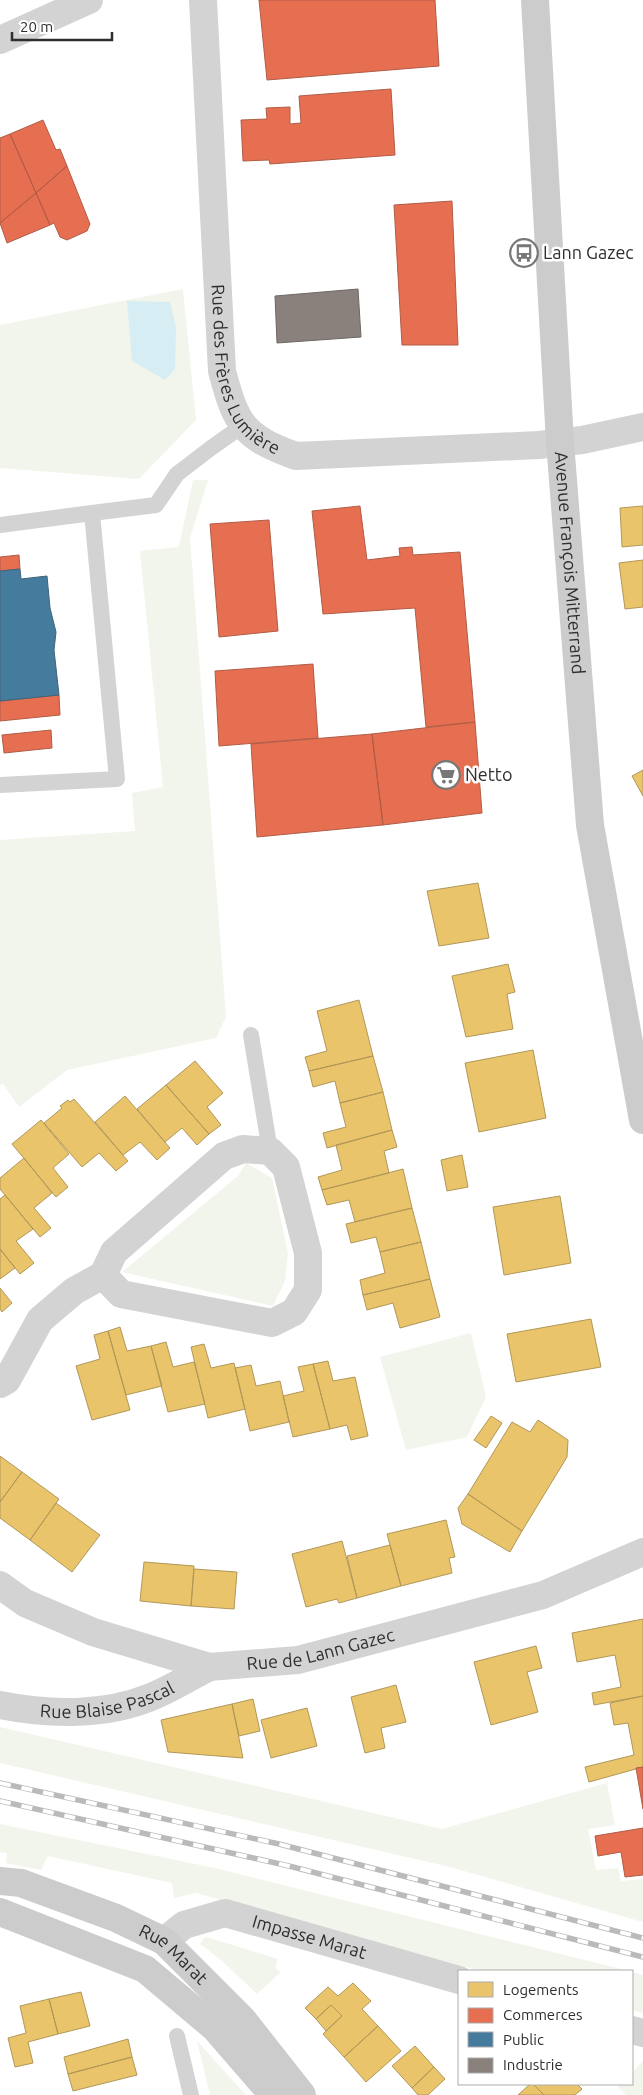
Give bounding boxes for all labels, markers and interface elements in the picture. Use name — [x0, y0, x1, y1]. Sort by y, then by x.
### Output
scale bar — [12, 10, 112, 42]
text: 20 m — [20, 18, 53, 35]
bus stop icon: Lann Gazec — [509, 238, 539, 268]
place label: Lann Gazec — [543, 242, 634, 262]
street label: Rue des Frères Lumière — [209, 284, 283, 458]
street label: Avenue François Mitterrand — [552, 451, 589, 675]
supermarket icon: Netto — [431, 760, 461, 790]
place label: Netto — [465, 764, 512, 784]
street label: Rue de Lann Gazec — [246, 1624, 396, 1673]
street label: Rue Blaise Pascal — [39, 1677, 177, 1721]
street label: Impasse Marat — [250, 1910, 369, 1962]
street label: Rue Marat — [136, 1920, 212, 1988]
legend — [458, 1970, 633, 2085]
text: Logements — [503, 1981, 579, 1998]
text: Commerces — [503, 2006, 583, 2023]
text: Public — [503, 2031, 544, 2048]
text: Industrie — [503, 2056, 563, 2073]

